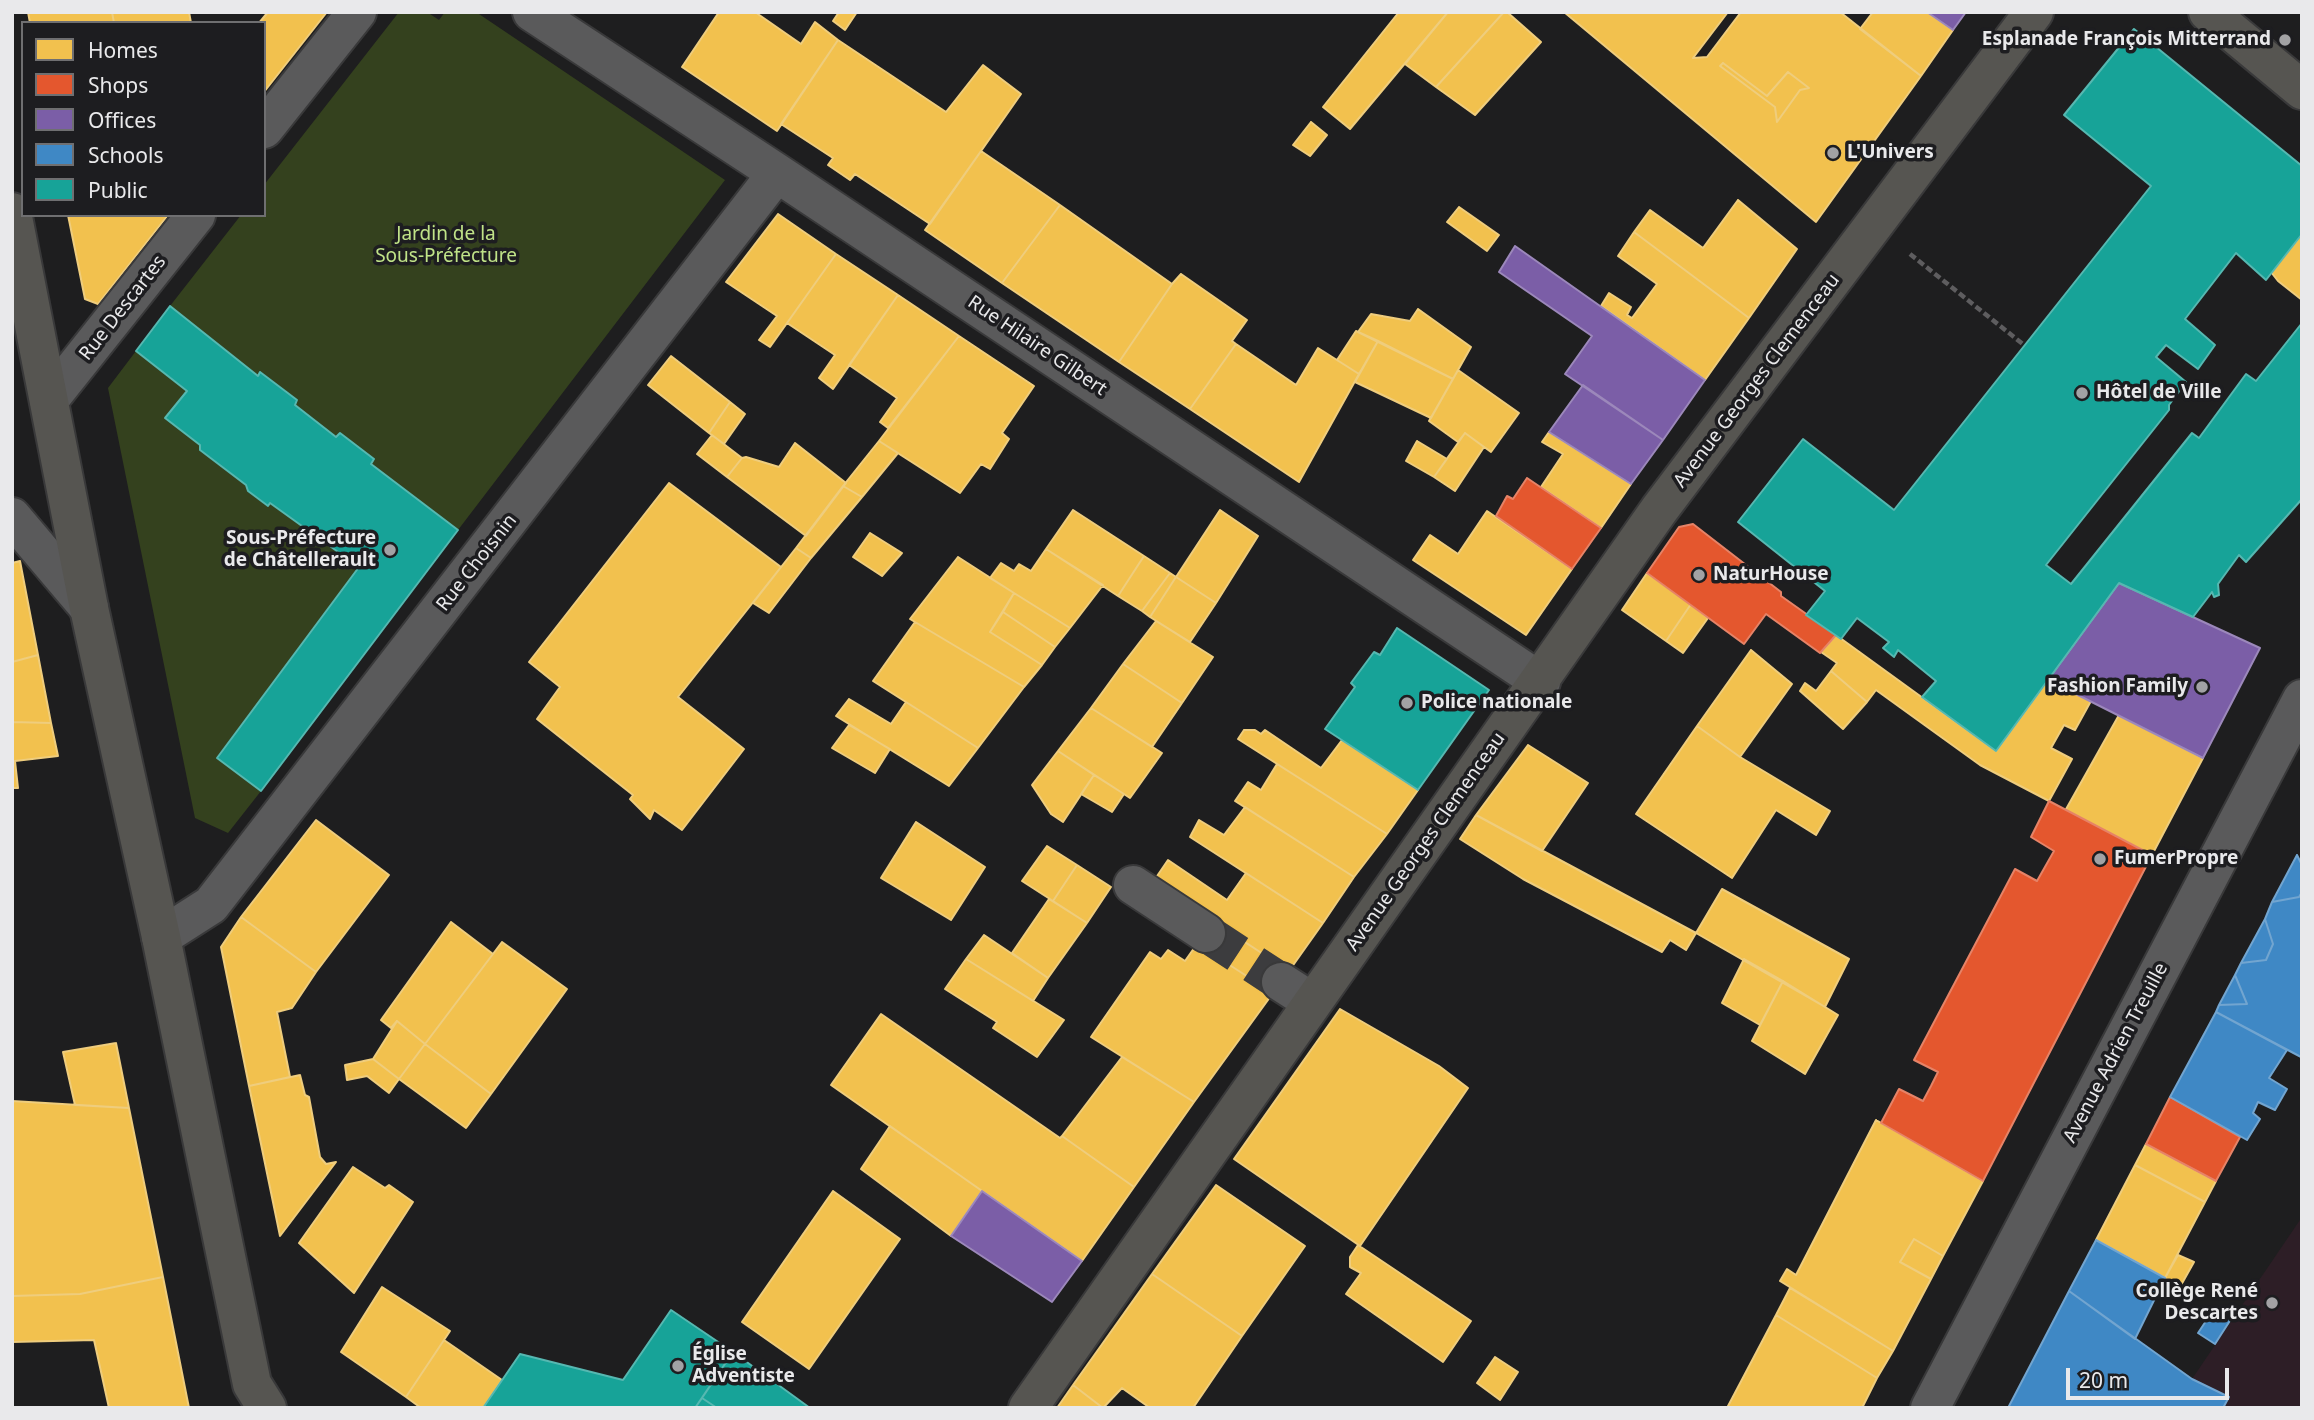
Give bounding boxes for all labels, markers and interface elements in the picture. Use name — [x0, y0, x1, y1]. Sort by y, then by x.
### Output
legend — [21, 21, 266, 217]
place label: Esplanade François Mitterrand — [1982, 29, 2271, 51]
marker: Esplanade François Mitterrand — [2277, 32, 2293, 48]
text: Homes — [88, 36, 158, 64]
text: Shops — [88, 71, 148, 99]
text: Offices — [88, 106, 156, 134]
text: Schools — [88, 141, 163, 169]
place label: L'Univers — [1847, 142, 1934, 164]
marker: L'Univers — [1825, 145, 1841, 161]
text: Public — [88, 176, 148, 204]
park label: Jardin de la Sous-Préfecture — [375, 224, 517, 268]
street label: Rue Descartes — [75, 251, 171, 365]
street label: Avenue Georges Clemenceau — [1669, 270, 1845, 492]
street label: Rue Hilaire Gilbert — [963, 291, 1111, 401]
place label: Hôtel de Ville — [2096, 382, 2222, 404]
marker: Hôtel de Ville — [2074, 385, 2090, 401]
street label: Rue Choisnin — [432, 510, 522, 616]
place label: Sous-Préfecture de Châtellerault — [224, 528, 376, 572]
marker: Sous-Préfecture de Châtellerault — [382, 542, 398, 558]
place label: NaturHouse — [1713, 564, 1829, 586]
marker: NaturHouse — [1691, 567, 1707, 583]
place label: Fashion Family — [2047, 676, 2188, 698]
marker: Fashion Family — [2194, 679, 2210, 695]
place label: Police nationale — [1421, 692, 1572, 714]
marker: Police nationale — [1399, 695, 1415, 711]
street label: Avenue Georges Clemenceau — [1342, 728, 1510, 956]
place label: FumerPropre — [2114, 848, 2238, 870]
marker: FumerPropre — [2092, 851, 2108, 867]
street label: Avenue Adrien Treuille — [2059, 959, 2173, 1147]
place label: Collège René Descartes — [2135, 1281, 2258, 1325]
marker: Collège René Descartes — [2264, 1295, 2280, 1311]
place label: Église Adventiste — [692, 1344, 795, 1388]
scale bar — [2069, 1354, 2232, 1398]
marker: Église Adventiste — [670, 1358, 686, 1374]
text: 20 m — [2079, 1366, 2128, 1394]

